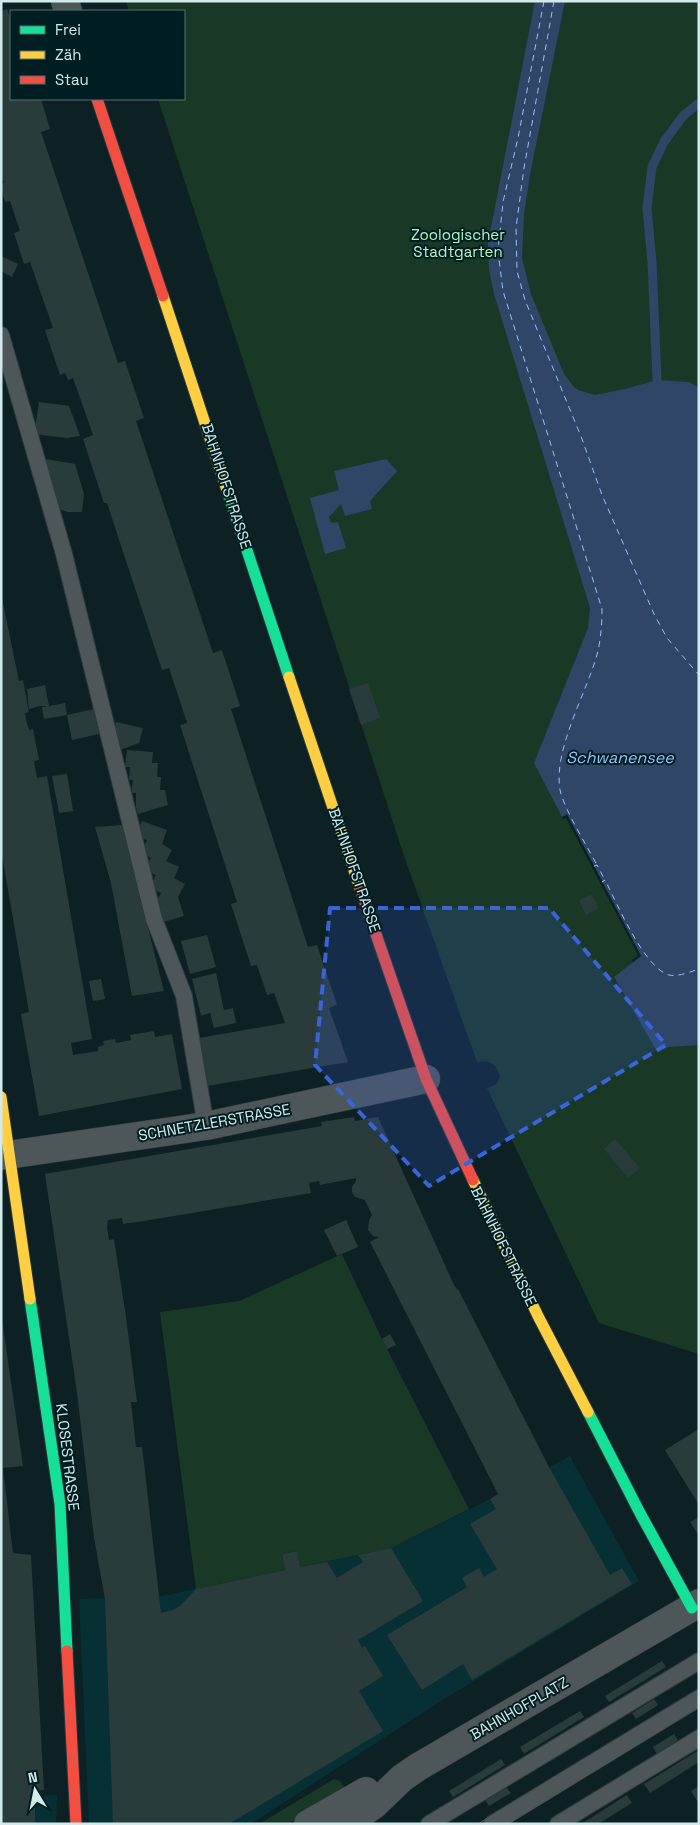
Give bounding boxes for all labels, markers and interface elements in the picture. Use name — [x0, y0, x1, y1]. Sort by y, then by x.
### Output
legend — [10, 10, 185, 100]
text: Frei — [55, 20, 81, 39]
text: Zäh — [55, 45, 81, 64]
text: Stau — [55, 70, 89, 89]
park label: Zoologischer Stadtgarten — [411, 225, 505, 261]
street label: BAHNHOFSTRASSE — [198, 421, 256, 551]
water label: Schwanensee — [566, 747, 674, 768]
street label: BAHNHOFSTRASSE — [325, 805, 385, 935]
street label: SCHNETZLERSTRASSE — [137, 1099, 291, 1145]
street label: BAHNHOFSTRASSE — [467, 1183, 541, 1309]
street label: KLOSESTRASSE — [52, 1402, 84, 1512]
street label: BAHNHOFPLATZ — [467, 1672, 571, 1744]
north arrow — [10, 1765, 60, 1815]
text: N — [27, 1768, 39, 1787]

